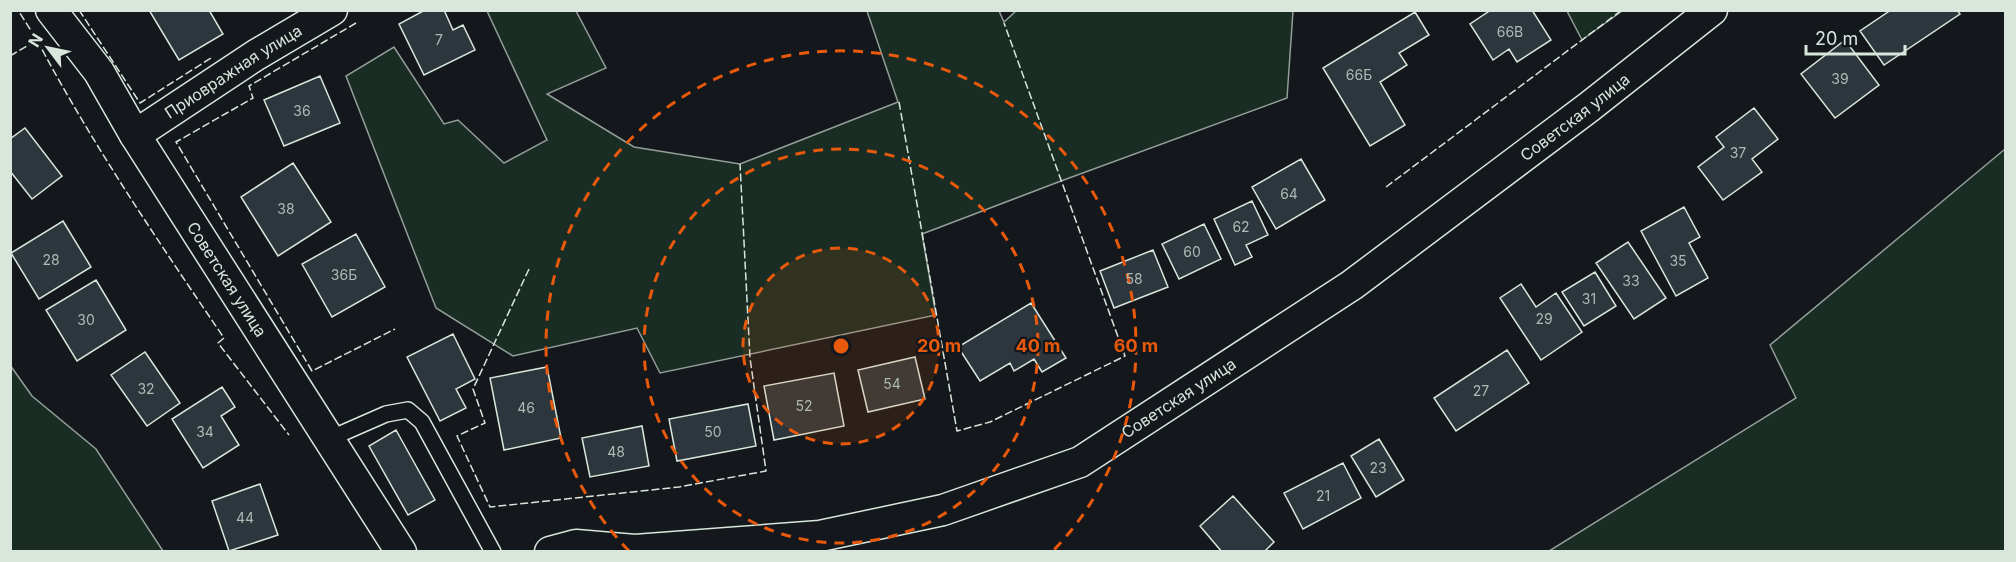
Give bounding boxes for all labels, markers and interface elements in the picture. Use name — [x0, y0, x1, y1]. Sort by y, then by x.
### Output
north arrow — [18, 18, 78, 78]
scale bar — [1806, 18, 1905, 56]
street label: Приовражная улица — [161, 20, 305, 123]
house number: 66В — [1497, 23, 1523, 40]
text: 20 m — [1815, 28, 1858, 49]
text: N — [24, 30, 47, 51]
house number: 7 — [435, 31, 443, 48]
house number: 66Б — [1346, 66, 1372, 83]
street label: Советская улица — [1516, 69, 1633, 165]
house number: 39 — [1831, 70, 1849, 87]
house number: 36 — [293, 102, 311, 119]
house number: 37 — [1730, 144, 1746, 161]
house number: 64 — [1280, 185, 1298, 202]
house number: 38 — [277, 200, 295, 217]
street label: Советская улица — [183, 218, 271, 340]
house number: 62 — [1232, 218, 1250, 235]
house number: 60 — [1183, 243, 1201, 260]
house number: 28 — [42, 251, 60, 268]
house number: 35 — [1669, 252, 1687, 269]
house number: 36Б — [331, 266, 357, 283]
house number: 58 — [1125, 270, 1143, 287]
house number: 33 — [1622, 272, 1640, 289]
house number: 31 — [1582, 290, 1596, 307]
house number: 29 — [1535, 310, 1553, 327]
house number: 30 — [77, 311, 95, 328]
text: 20 m — [917, 335, 961, 356]
text: 40 m — [1016, 335, 1061, 356]
text: 60 m — [1114, 335, 1158, 356]
centre of rings — [831, 336, 851, 356]
street label: Советская улица — [1117, 353, 1239, 442]
house number: 54 — [883, 375, 901, 392]
house number: 32 — [137, 380, 155, 397]
house number: 27 — [1473, 382, 1489, 399]
house number: 52 — [795, 397, 813, 414]
house number: 46 — [517, 399, 535, 416]
house number: 34 — [196, 423, 214, 440]
house number: 50 — [704, 423, 722, 440]
house number: 48 — [607, 443, 625, 460]
house number: 23 — [1369, 459, 1387, 476]
house number: 21 — [1316, 487, 1330, 504]
house number: 44 — [236, 509, 254, 526]

